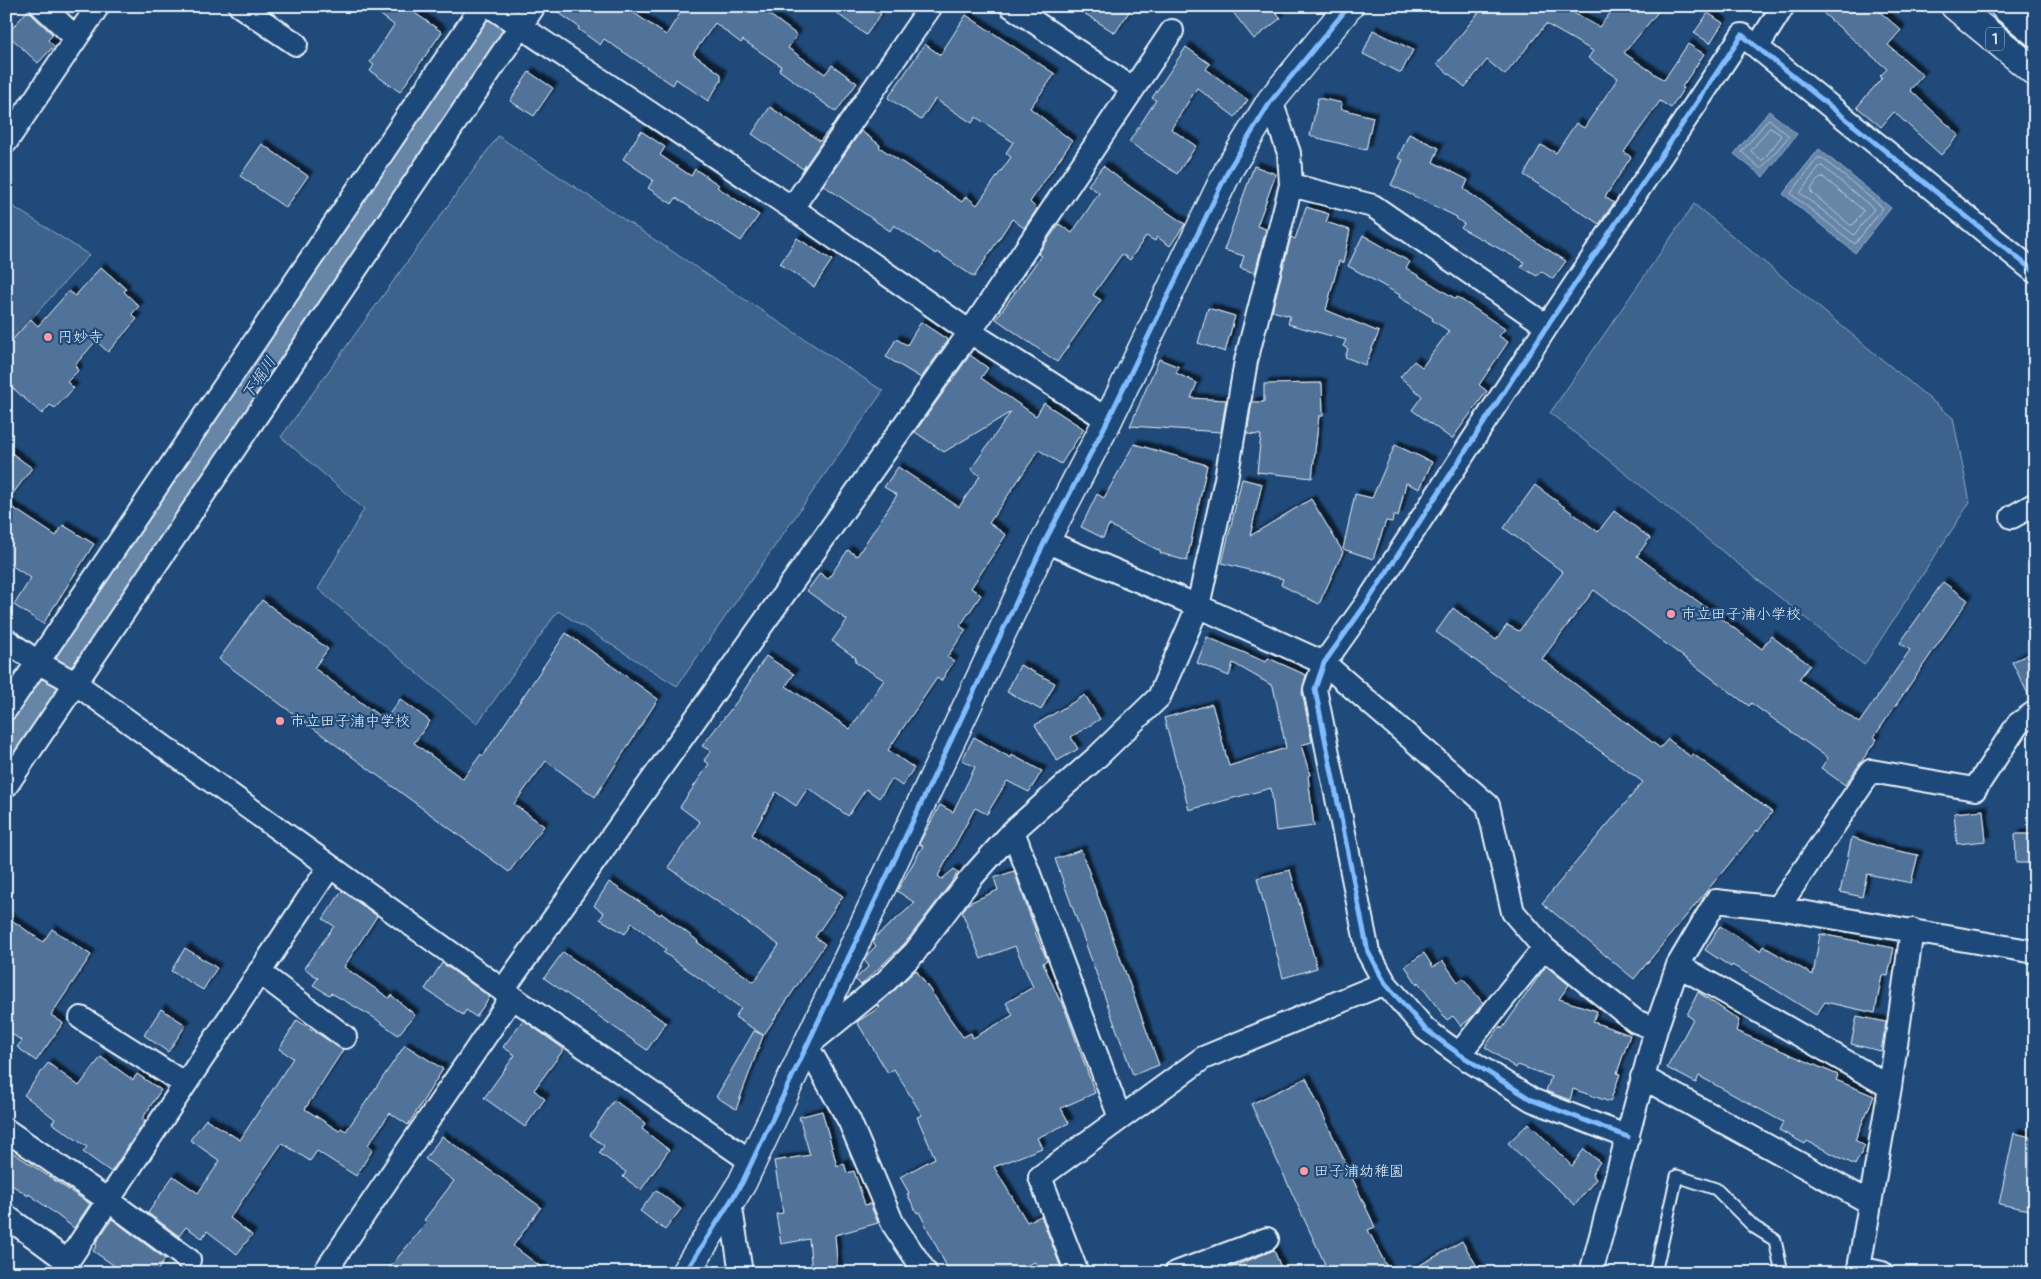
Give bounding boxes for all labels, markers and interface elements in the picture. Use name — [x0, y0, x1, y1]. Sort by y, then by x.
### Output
road number: 1 — [1986, 28, 2004, 50]
place label: 円妙寺 — [58, 328, 103, 347]
marker: 円妙寺 — [42, 331, 54, 343]
water label: 下堀川 — [237, 353, 281, 403]
place label: 市立田子浦小学校 — [1681, 605, 1801, 624]
marker: 市立田子浦小学校 — [1665, 608, 1677, 620]
place label: 市立田子浦中学校 — [290, 712, 410, 731]
marker: 市立田子浦中学校 — [274, 715, 286, 727]
place label: 田子浦幼稚園 — [1314, 1162, 1404, 1181]
marker: 田子浦幼稚園 — [1298, 1165, 1310, 1177]

